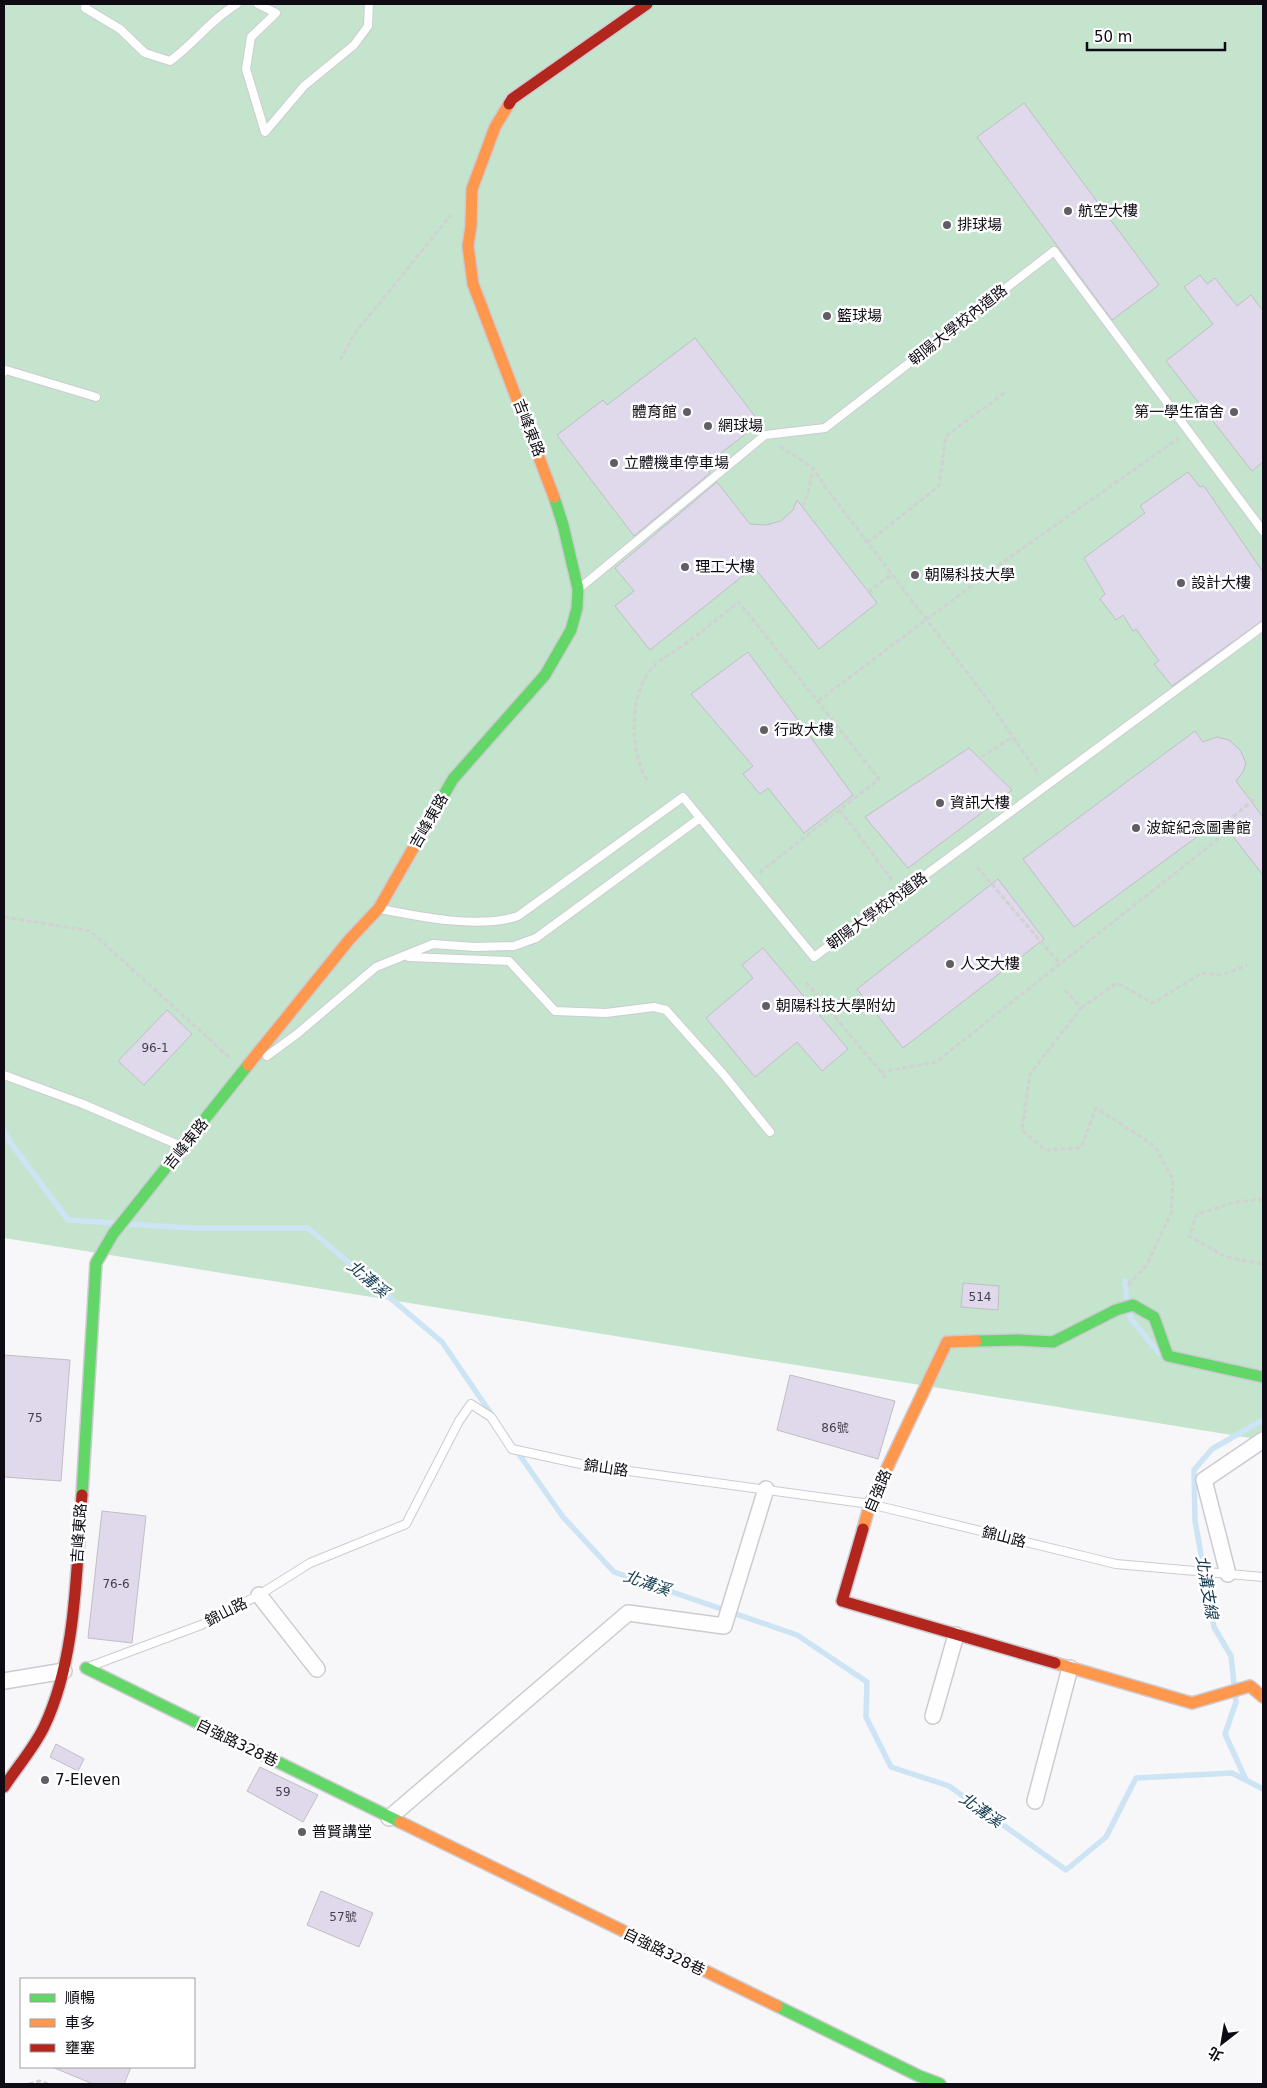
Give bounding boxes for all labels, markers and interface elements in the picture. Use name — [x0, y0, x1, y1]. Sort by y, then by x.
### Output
scale bar — [1087, 20, 1224, 52]
text: 50 m — [1094, 28, 1132, 46]
place label: 航空大樓 — [1078, 202, 1138, 220]
marker: 航空大樓 — [1062, 205, 1074, 217]
place label: 排球場 — [957, 216, 1002, 234]
marker: 排球場 — [941, 219, 953, 231]
street label: 朝陽大學校內道路 — [905, 281, 1011, 369]
place label: 籃球場 — [837, 307, 882, 325]
marker: 籃球場 — [821, 310, 833, 322]
street label: 吉峰東路 — [510, 397, 548, 459]
place label: 體育館 — [632, 403, 677, 421]
place label: 第一學生宿舍 — [1134, 403, 1224, 421]
marker: 體育館 — [681, 406, 693, 418]
marker: 第一學生宿舍 — [1228, 406, 1240, 418]
place label: 網球場 — [718, 417, 763, 435]
marker: 網球場 — [702, 420, 714, 432]
place label: 立體機車停車場 — [624, 454, 729, 472]
marker: 立體機車停車場 — [608, 457, 620, 469]
place label: 理工大樓 — [695, 558, 755, 576]
marker: 理工大樓 — [679, 561, 691, 573]
place label: 朝陽科技大學 — [925, 566, 1015, 584]
marker: 朝陽科技大學 — [909, 569, 921, 581]
place label: 設計大樓 — [1191, 574, 1251, 592]
marker: 設計大樓 — [1175, 577, 1187, 589]
place label: 行政大樓 — [774, 721, 834, 739]
marker: 行政大樓 — [758, 724, 770, 736]
street label: 吉峰東路 — [406, 791, 452, 851]
place label: 資訊大樓 — [950, 794, 1010, 812]
marker: 資訊大樓 — [934, 797, 946, 809]
place label: 波錠紀念圖書館 — [1146, 819, 1251, 837]
marker: 波錠紀念圖書館 — [1130, 822, 1142, 834]
street label: 朝陽大學校內道路 — [823, 868, 931, 954]
place label: 人文大樓 — [960, 955, 1020, 973]
marker: 人文大樓 — [944, 958, 956, 970]
place label: 朝陽科技大學附幼 — [776, 997, 896, 1015]
marker: 朝陽科技大學附幼 — [760, 1000, 772, 1012]
house number: 96-1 — [141, 1041, 169, 1055]
street label: 吉峰東路 — [160, 1115, 212, 1173]
water label: 北溝溪 — [344, 1256, 394, 1303]
house number: 514 — [969, 1290, 991, 1304]
house number: 75 — [27, 1411, 43, 1425]
house number: 86號 — [821, 1421, 849, 1435]
street label: 錦山路 — [582, 1456, 630, 1480]
street label: 自強路 — [861, 1467, 895, 1515]
street label: 吉峰東路 — [68, 1502, 90, 1564]
street label: 錦山路 — [980, 1523, 1028, 1551]
water label: 北溝支線 — [1192, 1554, 1222, 1622]
water label: 北溝溪 — [621, 1566, 675, 1600]
house number: 76-6 — [102, 1577, 130, 1591]
street label: 錦山路 — [202, 1594, 250, 1630]
street label: 自強路328巷 — [193, 1715, 281, 1771]
place label: 7-Eleven — [55, 1771, 120, 1789]
marker: 7-Eleven — [39, 1774, 51, 1786]
house number: 59 — [275, 1785, 291, 1799]
water label: 北溝溪 — [956, 1788, 1008, 1833]
place label: 普賢講堂 — [312, 1823, 372, 1841]
marker: 普賢講堂 — [296, 1826, 308, 1838]
house number: 57號 — [329, 1910, 357, 1924]
street label: 自強路328巷 — [620, 1924, 708, 1980]
legend — [20, 1978, 195, 2068]
text: 順暢 — [65, 1989, 95, 2007]
text: 車多 — [65, 2014, 95, 2032]
north arrow — [1197, 2018, 1247, 2068]
text: 壅塞 — [65, 2039, 95, 2057]
text: 北 — [1205, 2044, 1225, 2065]

